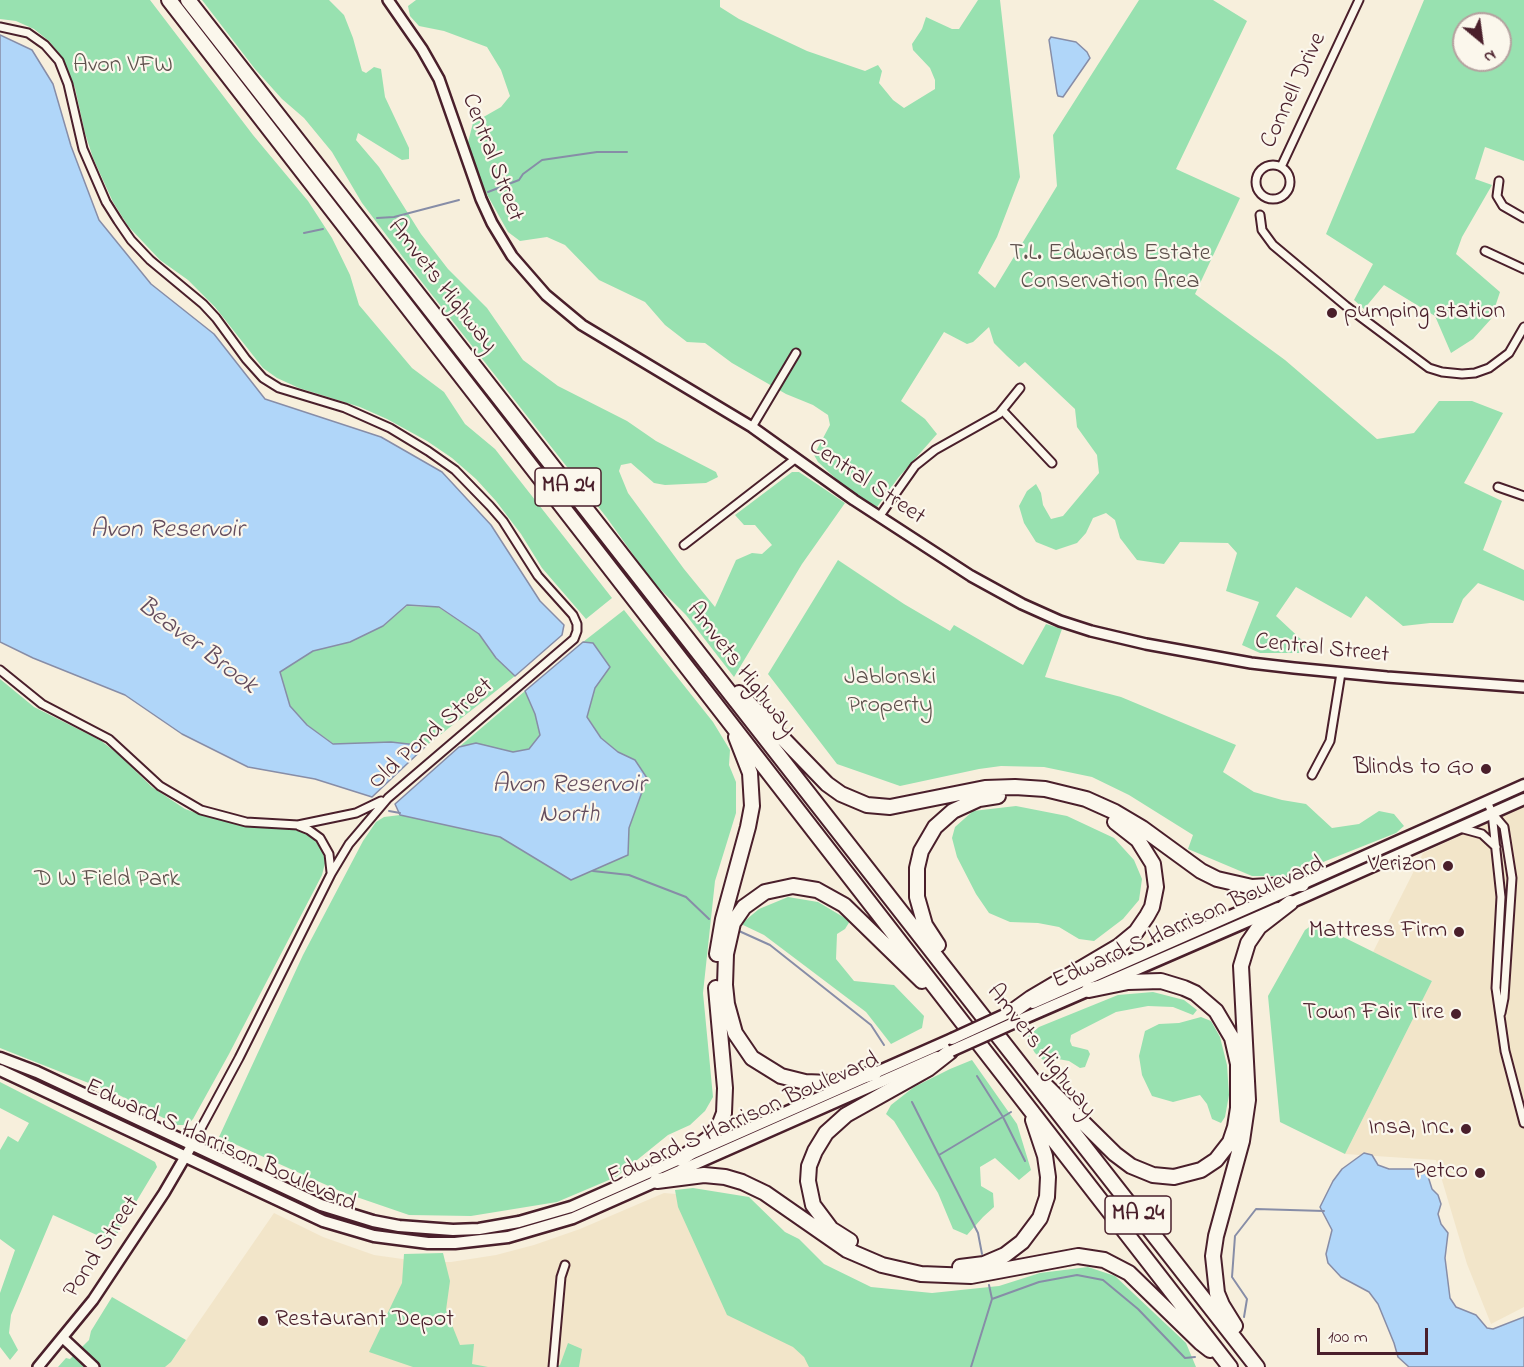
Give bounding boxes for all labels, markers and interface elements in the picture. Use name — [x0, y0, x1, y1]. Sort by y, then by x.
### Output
north arrow — [1452, 12, 1512, 72]
street label: Connell Drive — [1256, 29, 1334, 153]
text: N — [1479, 43, 1500, 69]
park label: Avon VFW — [73, 53, 173, 81]
street label: Central Street — [453, 90, 529, 226]
street label: Amvets Highway — [380, 214, 502, 360]
park label: T.L. Edwards Estate Conservation Area — [1010, 241, 1210, 297]
place label: pumping station — [1344, 299, 1505, 327]
marker: pumping station — [1325, 306, 1339, 320]
street label: Central Street — [802, 433, 930, 533]
road number: MA 24 — [535, 468, 601, 506]
water label: Avon Reservoir — [90, 516, 244, 548]
water label: Beaver Brook — [129, 591, 263, 703]
street label: Amvets Highway — [679, 597, 801, 743]
street label: Central Street — [1253, 629, 1391, 671]
park label: Jablonski Property — [844, 665, 936, 721]
street label: Old Pond Street — [364, 673, 500, 797]
place label: Blinds to Go — [1353, 755, 1474, 783]
marker: Blinds to Go — [1479, 762, 1493, 776]
water label: Avon Reservoir North — [492, 771, 646, 832]
street label: Edward S Harrison Boulevard — [1049, 851, 1329, 997]
place label: Verizon — [1368, 852, 1436, 880]
marker: Verizon — [1441, 859, 1455, 873]
park label: D W Field Park — [34, 867, 180, 895]
place label: Mattress Firm — [1309, 918, 1447, 946]
marker: Mattress Firm — [1452, 925, 1466, 939]
street label: Amvets Highway — [979, 979, 1101, 1125]
place label: Town Fair Tire — [1303, 1000, 1444, 1028]
marker: Town Fair Tire — [1449, 1007, 1463, 1021]
street label: Edward S Harrison Boulevard — [604, 1047, 884, 1193]
street label: Edward S Harrison Boulevard — [80, 1074, 360, 1220]
place label: Insa, Inc. — [1368, 1115, 1454, 1143]
marker: Insa, Inc. — [1459, 1122, 1473, 1136]
place label: Petco — [1414, 1159, 1468, 1187]
marker: Petco — [1473, 1166, 1487, 1180]
street label: Pond Street — [58, 1192, 148, 1304]
road number: MA 24 — [1105, 1196, 1171, 1234]
place label: Restaurant Depot — [275, 1307, 454, 1335]
marker: Restaurant Depot — [256, 1314, 270, 1328]
scale bar — [1320, 1316, 1431, 1354]
text: 100 m — [1328, 1325, 1368, 1351]

